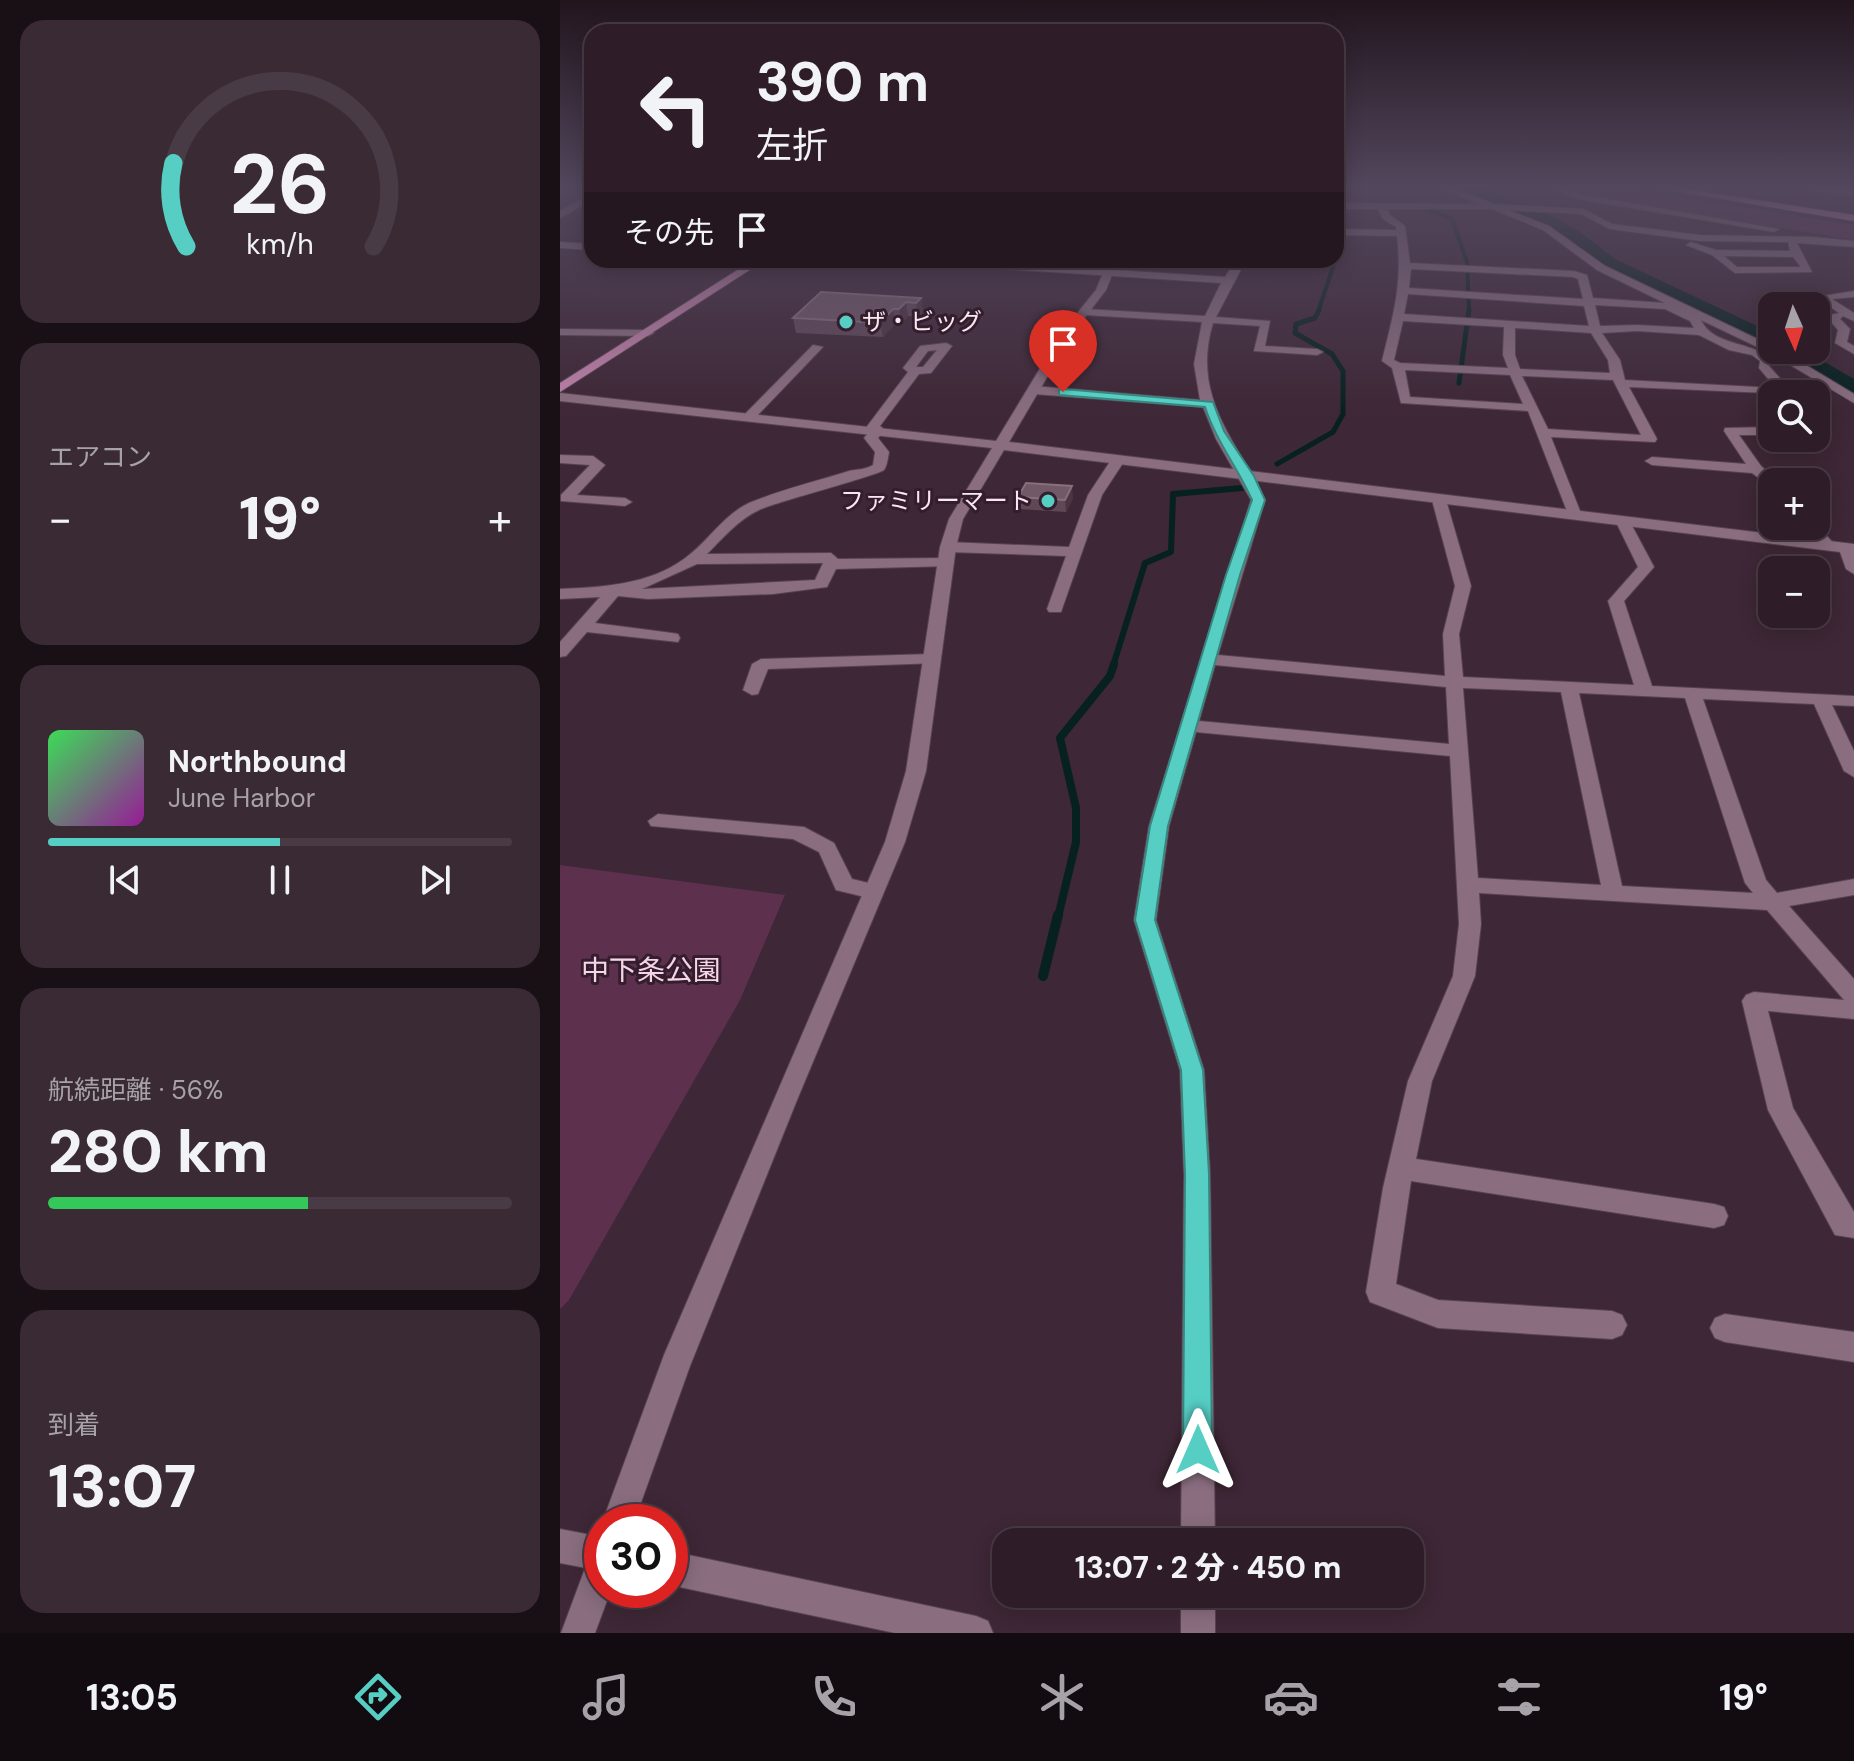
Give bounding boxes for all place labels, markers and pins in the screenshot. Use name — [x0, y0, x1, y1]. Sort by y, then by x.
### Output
place label: ザ・ビッグ — [862, 306, 982, 337]
pin — [1029, 310, 1097, 392]
marker: ザ・ビッグ — [837, 313, 855, 331]
place label: ファミリーマート — [840, 485, 1032, 516]
marker: ファミリーマート — [1039, 492, 1057, 510]

